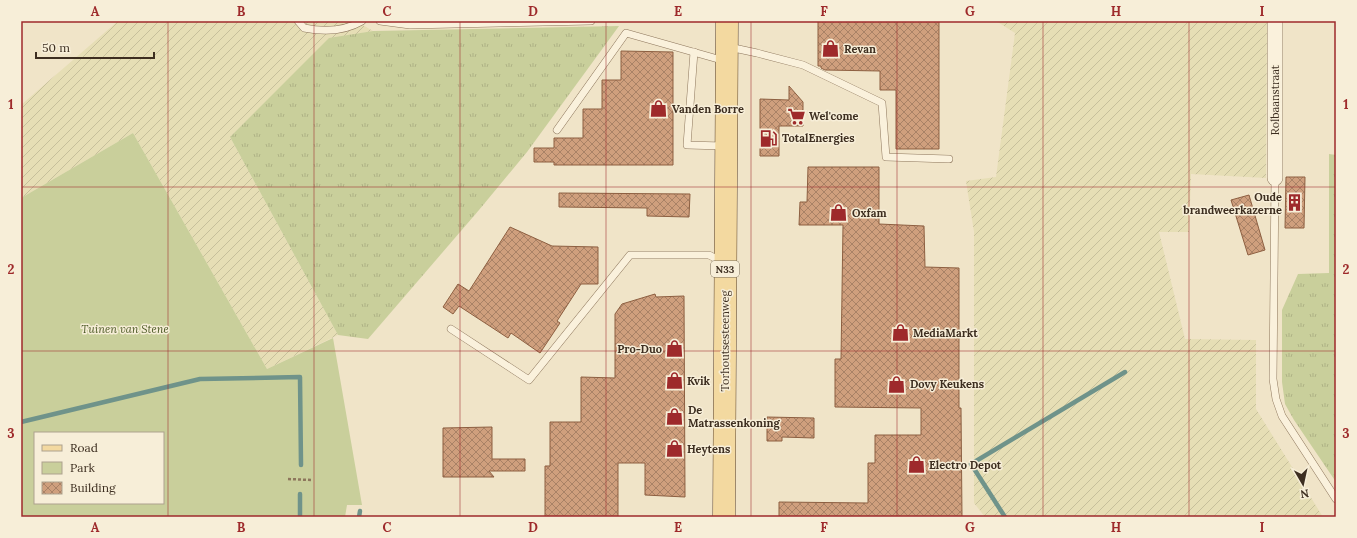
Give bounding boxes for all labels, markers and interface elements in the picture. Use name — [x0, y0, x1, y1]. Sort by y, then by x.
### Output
text: A — [91, 3, 100, 20]
text: B — [237, 3, 246, 20]
text: C — [383, 3, 392, 20]
text: D — [528, 3, 538, 20]
text: E — [674, 3, 682, 20]
text: F — [820, 3, 828, 20]
text: G — [965, 3, 975, 20]
text: H — [1111, 3, 1121, 20]
text: I — [1259, 3, 1265, 20]
scale bar — [36, 34, 154, 60]
shop icon: Revan — [821, 39, 841, 59]
text: 50 m — [42, 40, 70, 55]
place label: Revan — [844, 42, 876, 56]
street label: Rolbaanstraat — [1268, 64, 1282, 135]
text: 1 — [8, 96, 14, 113]
text: 1 — [1343, 96, 1349, 113]
shop icon: Vanden Borre — [649, 99, 669, 119]
place label: Vanden Borre — [672, 102, 744, 116]
supermarket icon: Wel'come — [786, 106, 806, 126]
place label: Wel'come — [809, 109, 859, 123]
fuel station icon: TotalEnergies — [759, 128, 779, 148]
place label: TotalEnergies — [782, 131, 855, 145]
place label: Oude brandweerkazerne — [1182, 190, 1282, 217]
building icon: Oude brandweerkazerne — [1285, 193, 1305, 213]
shop icon: Oxfam — [829, 203, 849, 223]
place label: Oxfam — [852, 206, 887, 220]
text: 2 — [8, 261, 15, 278]
road number: N33 — [711, 261, 739, 277]
text: 2 — [1343, 261, 1350, 278]
street label: Torhoutsesteenweg — [718, 290, 732, 392]
park label: Tuinen van Stene — [81, 322, 169, 336]
shop icon: MediaMarkt — [890, 323, 910, 343]
place label: MediaMarkt — [913, 326, 978, 340]
shop icon: Pro-Duo — [665, 339, 685, 359]
place label: Pro-Duo — [617, 342, 662, 356]
shop icon: Kvik — [664, 371, 684, 391]
place label: Kvik — [687, 374, 711, 388]
shop icon: Dovy Keukens — [887, 374, 907, 394]
place label: Dovy Keukens — [910, 377, 984, 391]
place label: De Matrassenkoning — [688, 403, 781, 430]
shop icon: De Matrassenkoning — [665, 406, 685, 426]
text: 3 — [7, 425, 15, 442]
text: 3 — [1342, 425, 1350, 442]
legend — [34, 432, 164, 504]
shop icon: Heytens — [664, 439, 684, 459]
text: Road — [70, 440, 98, 455]
place label: Heytens — [687, 442, 730, 456]
shop icon: Electro Depot — [906, 455, 926, 475]
place label: Electro Depot — [929, 458, 1002, 472]
text: Park — [70, 460, 96, 475]
north arrow — [1283, 464, 1323, 504]
text: Building — [70, 480, 116, 495]
text: N — [1299, 486, 1310, 502]
text: A — [91, 519, 100, 536]
text: B — [237, 519, 246, 536]
text: C — [383, 519, 392, 536]
text: D — [528, 519, 538, 536]
text: E — [674, 519, 682, 536]
text: F — [820, 519, 828, 536]
text: G — [965, 519, 975, 536]
text: H — [1111, 519, 1121, 536]
text: I — [1259, 519, 1265, 536]

